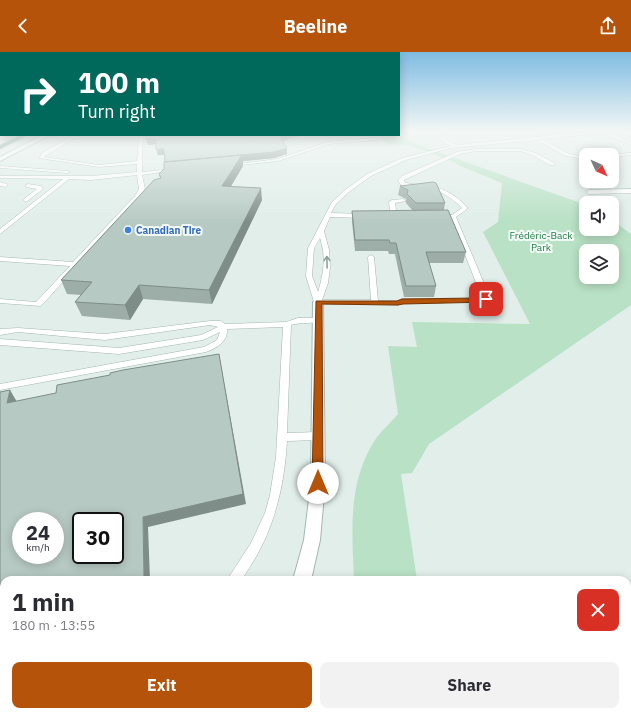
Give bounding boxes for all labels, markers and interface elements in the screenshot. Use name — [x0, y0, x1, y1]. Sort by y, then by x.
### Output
icon: back — [12, 15, 34, 37]
text: Beeline — [284, 15, 347, 38]
icon: share — [597, 15, 619, 37]
text: 100 m — [78, 64, 160, 101]
icon: right — [12, 68, 64, 120]
text: Turn right — [78, 100, 156, 123]
north arrow — [579, 148, 619, 188]
map controls — [579, 148, 619, 284]
button: sound — [579, 196, 619, 236]
place label: Canadian Tire — [136, 224, 201, 237]
marker: Canadian Tire — [123, 225, 133, 235]
park label: Frédéric-Back Park — [509, 229, 573, 254]
button: layers — [579, 244, 619, 284]
one-way arrow — [323, 256, 331, 269]
pin — [469, 282, 503, 316]
icon: arrive — [475, 288, 497, 310]
position arrow — [297, 462, 339, 504]
speed limit sign: 30 — [72, 512, 124, 564]
text: 24 — [26, 519, 50, 546]
text: km/h — [26, 541, 50, 554]
text: 1 min — [12, 586, 75, 618]
button: close — [577, 589, 619, 631]
text: 180 m · 13:55 — [12, 617, 95, 634]
button: Exit — [12, 662, 312, 708]
button: Share — [320, 662, 619, 708]

